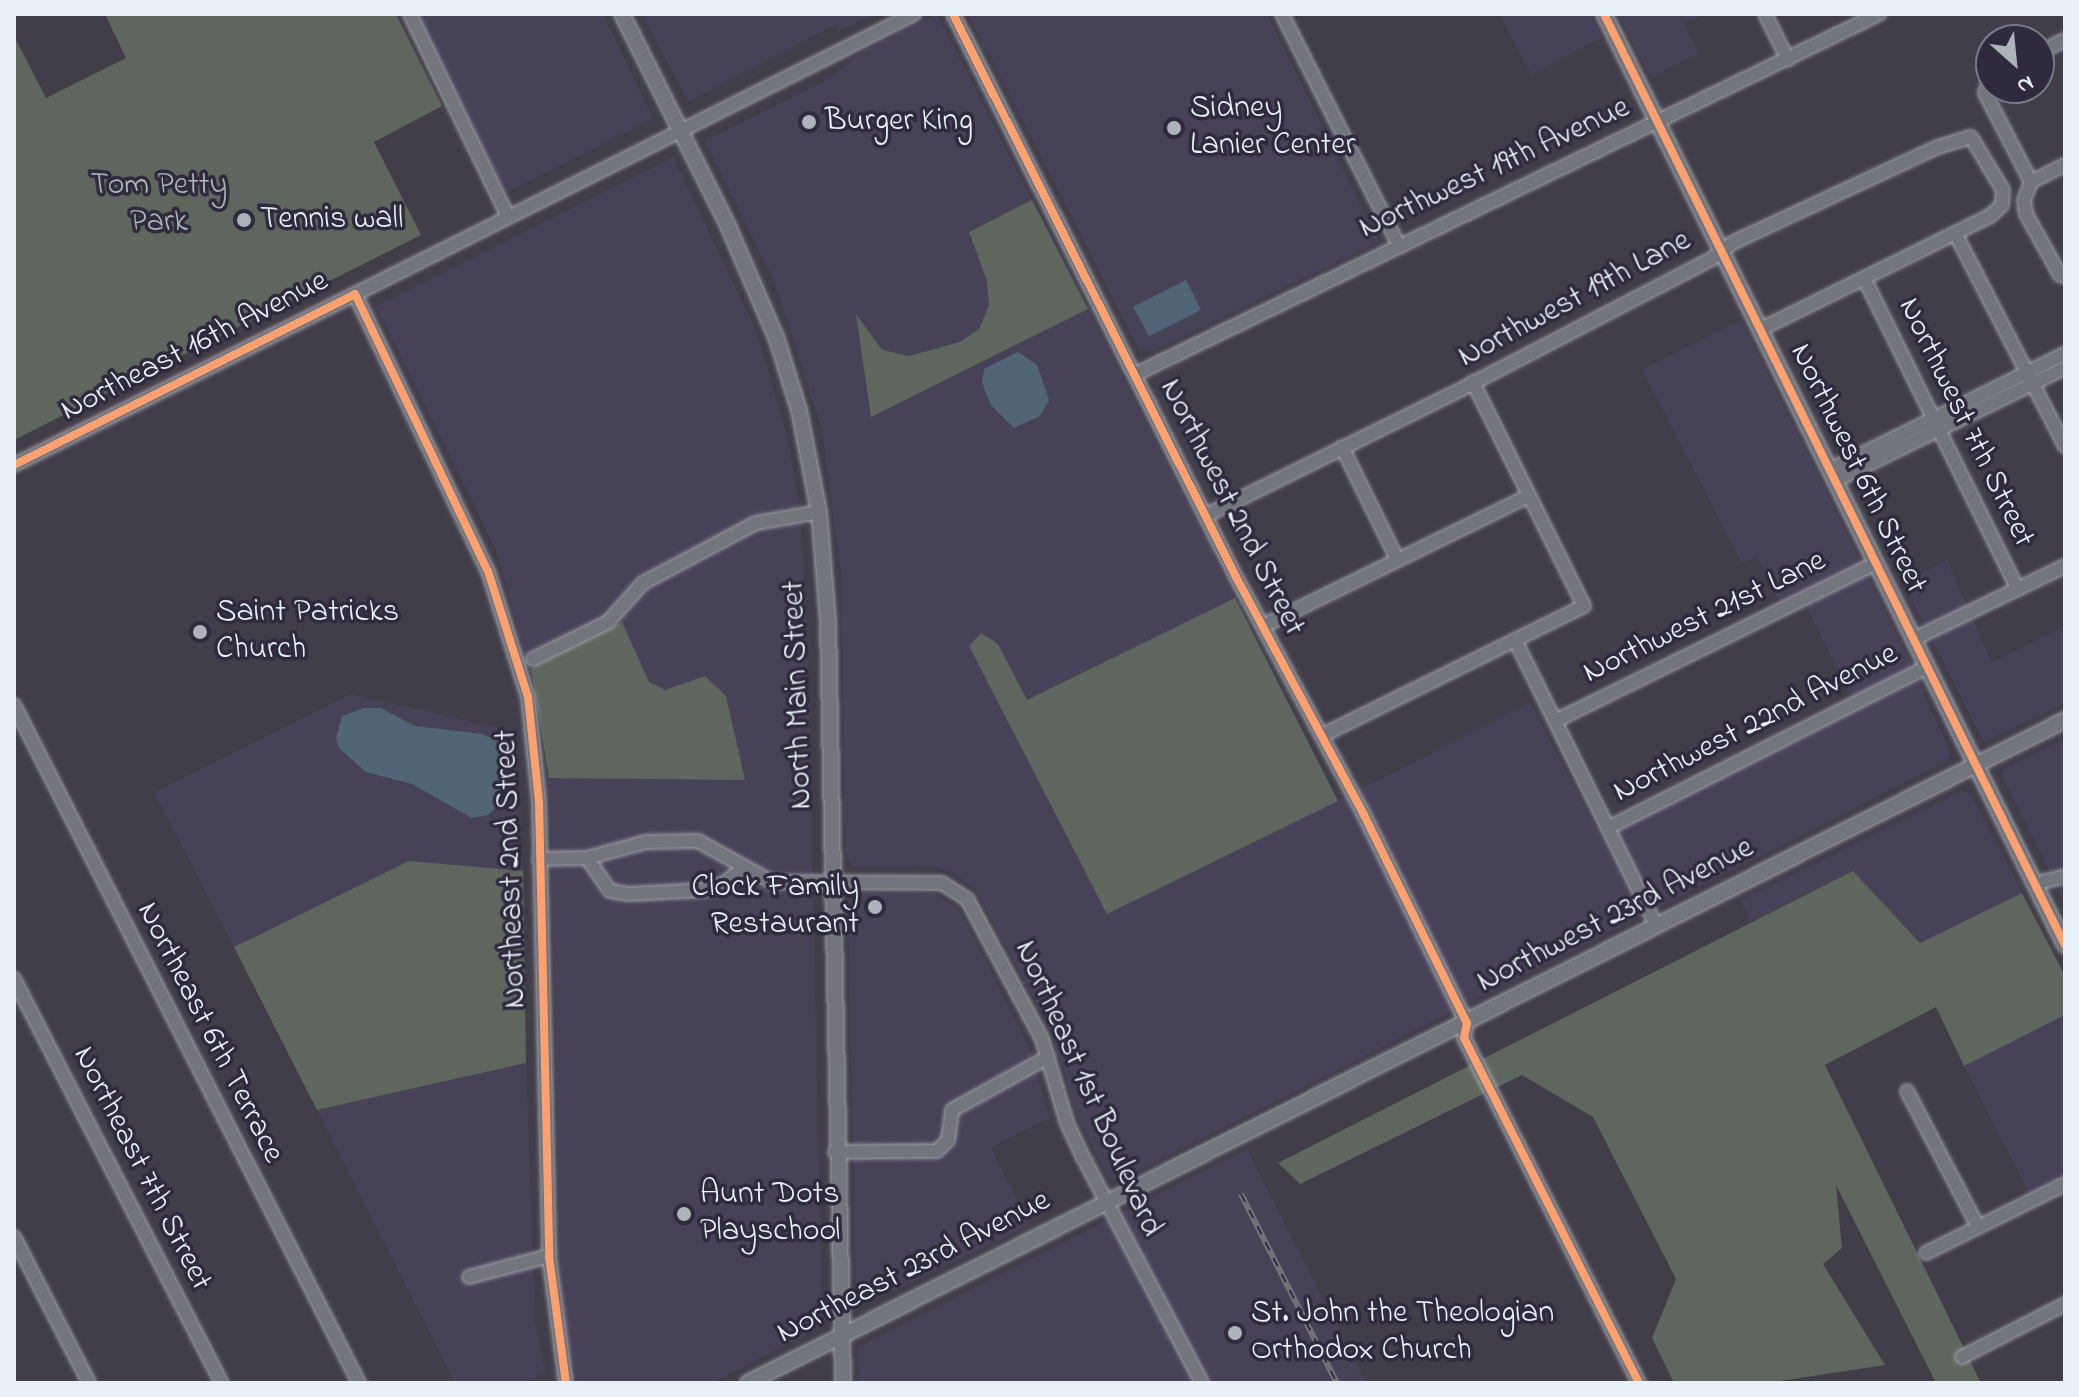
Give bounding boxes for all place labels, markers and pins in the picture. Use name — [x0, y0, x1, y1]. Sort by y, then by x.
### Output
place label: Sidney Lanier Center — [1190, 91, 1356, 166]
place label: Burger King — [825, 103, 973, 141]
marker: Burger King — [800, 113, 818, 131]
marker: Sidney Lanier Center — [1165, 119, 1183, 137]
place label: Tennis wall — [260, 201, 403, 239]
marker: Tennis wall — [235, 211, 253, 229]
place label: Saint Patricks Church — [216, 595, 399, 670]
marker: Saint Patricks Church — [191, 623, 209, 641]
place label: Clock Family Restaurant — [691, 870, 859, 945]
marker: Clock Family Restaurant — [866, 898, 884, 916]
place label: Aunt Dots Playschool — [700, 1177, 840, 1252]
marker: Aunt Dots Playschool — [675, 1205, 693, 1223]
place label: St. John the Theologian Orthodox Church — [1251, 1296, 1554, 1371]
marker: St. John the Theologian Orthodox Church — [1226, 1324, 1244, 1342]

